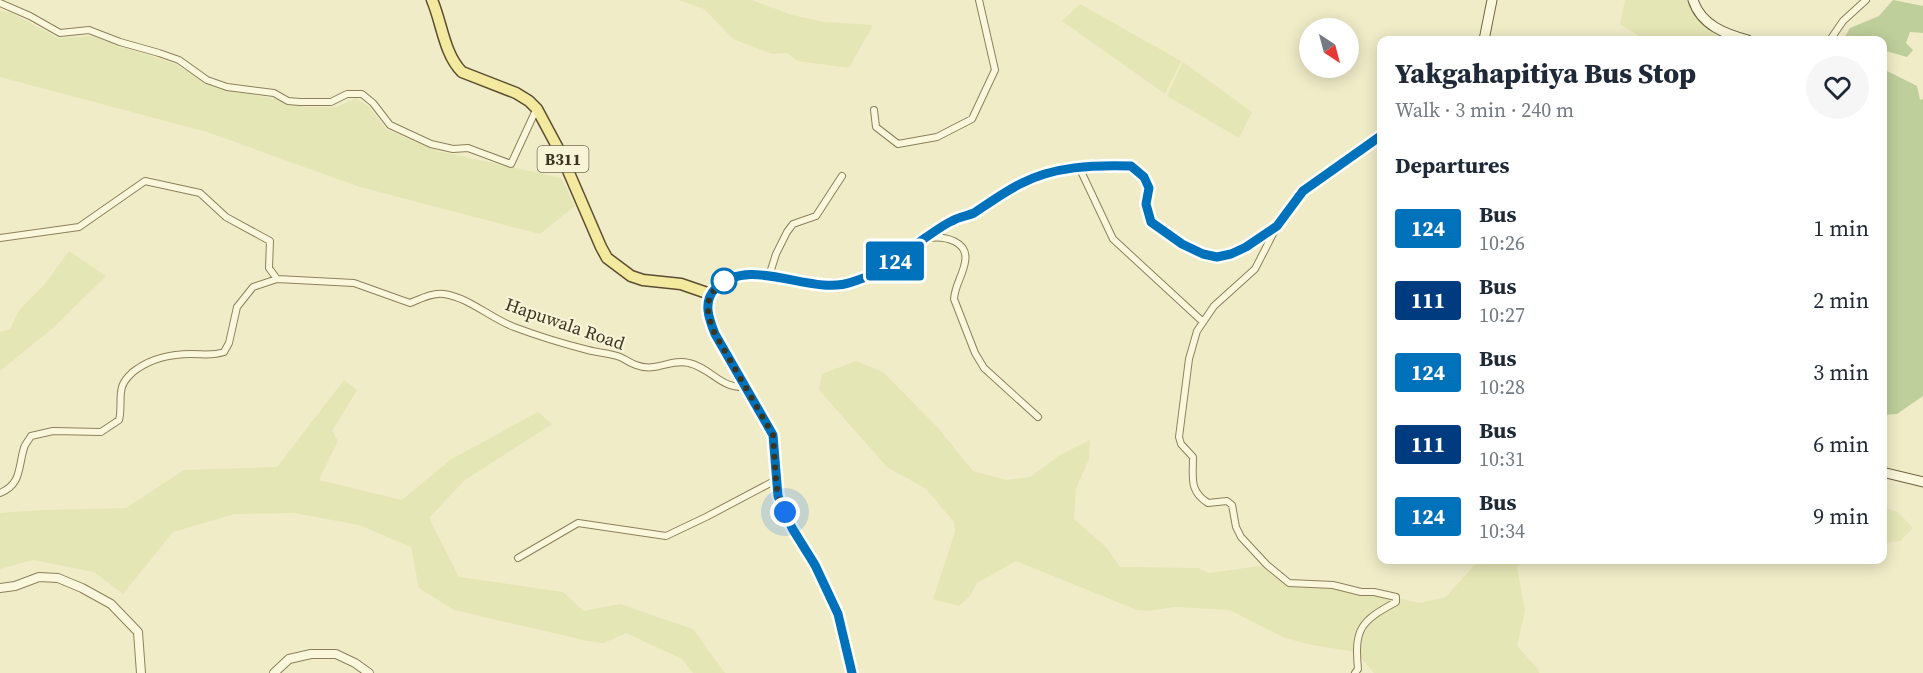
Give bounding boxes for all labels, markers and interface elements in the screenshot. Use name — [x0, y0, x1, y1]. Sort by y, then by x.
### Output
north arrow — [1299, 18, 1359, 78]
map controls — [1299, 18, 1359, 78]
text: Yakgahapitiya Bus Stop — [1395, 54, 1696, 92]
button: heart — [1806, 56, 1869, 119]
text: Walk · 3 min · 240 m — [1395, 96, 1574, 124]
road number: B311 — [538, 146, 588, 172]
text: Departures — [1395, 150, 1509, 180]
text: Bus — [1479, 199, 1516, 229]
text: 1 min — [1813, 213, 1869, 243]
text: 124 — [1411, 214, 1445, 243]
text: 10:26 — [1479, 229, 1525, 257]
line badge: 124 — [860, 242, 930, 280]
text: 124 — [878, 247, 912, 276]
unlabelled marker — [711, 268, 737, 294]
text: Bus — [1479, 271, 1516, 301]
text: 2 min — [1813, 285, 1869, 315]
text: 111 — [1411, 286, 1445, 315]
street label: Hapuwala Road — [502, 291, 628, 356]
text: 10:27 — [1479, 301, 1525, 329]
text: Bus — [1479, 343, 1516, 373]
text: 3 min — [1813, 357, 1869, 387]
text: 124 — [1411, 358, 1445, 387]
text: 10:28 — [1479, 373, 1525, 401]
text: Bus — [1479, 415, 1516, 445]
text: 6 min — [1813, 429, 1869, 459]
text: 111 — [1411, 430, 1445, 459]
text: 10:31 — [1479, 445, 1525, 473]
text: Bus — [1479, 487, 1516, 517]
your location — [770, 497, 800, 527]
text: 9 min — [1813, 501, 1869, 531]
text: 124 — [1411, 502, 1445, 531]
text: 10:34 — [1479, 517, 1525, 545]

